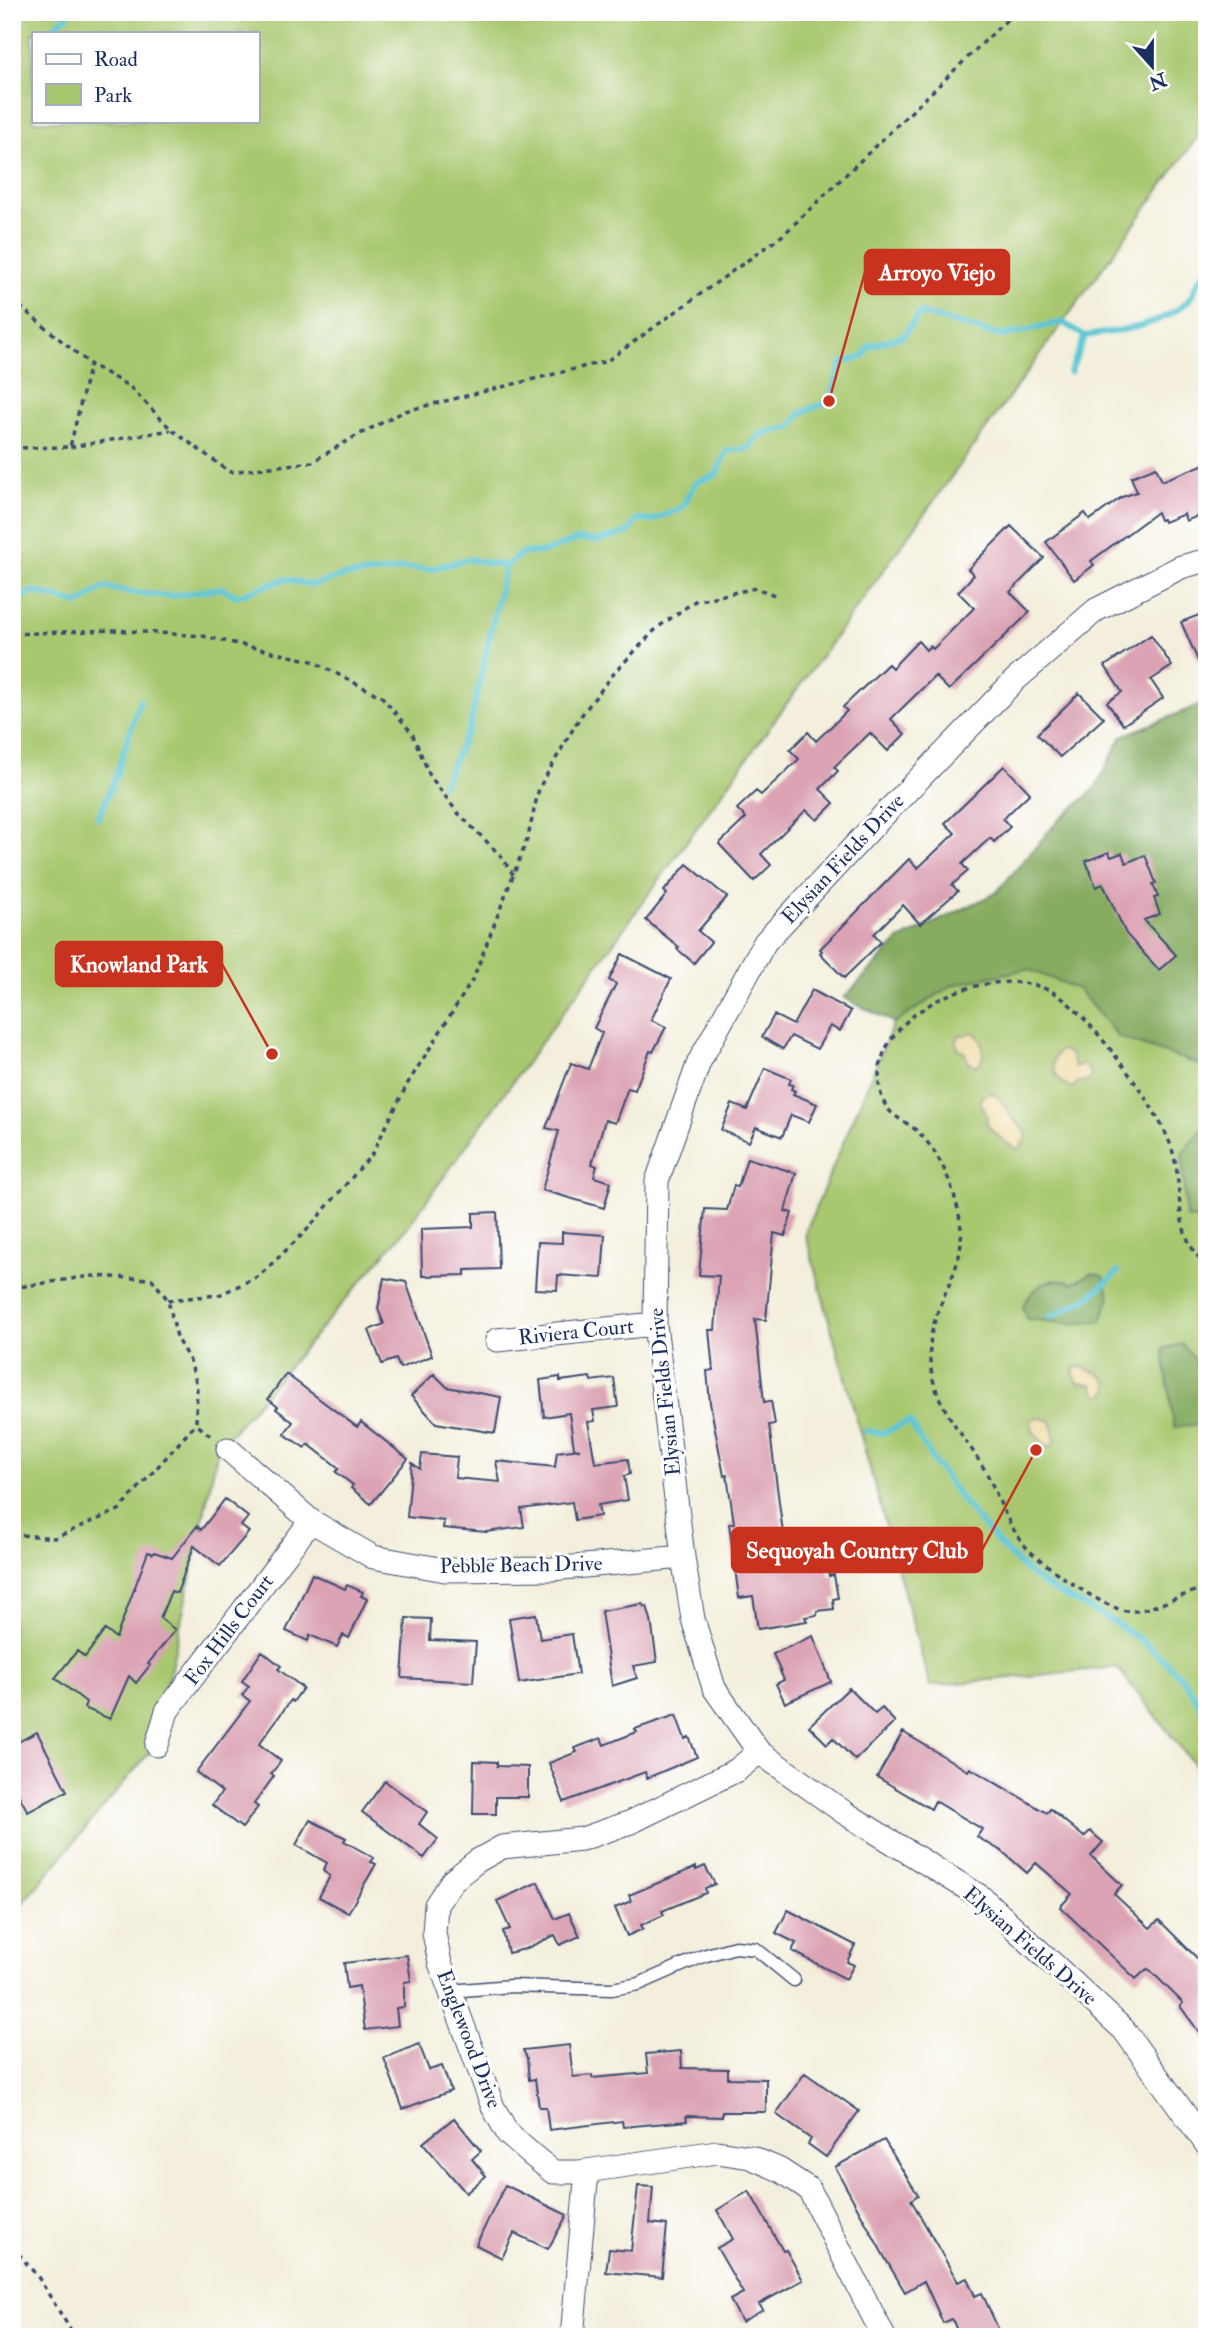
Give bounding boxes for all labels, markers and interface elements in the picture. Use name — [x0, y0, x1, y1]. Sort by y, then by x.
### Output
legend — [32, 32, 259, 122]
north arrow — [1118, 32, 1188, 102]
text: Road — [94, 46, 139, 73]
text: N — [1145, 66, 1171, 96]
text: Park — [94, 82, 132, 109]
callout: Arroyo Viejo — [865, 250, 1009, 294]
text: Arroyo Viejo — [878, 258, 995, 288]
street label: Elysian Fields Drive — [776, 788, 911, 930]
callout: Knowland Park — [56, 942, 222, 986]
text: Knowland Park — [70, 950, 209, 979]
street label: Elysian Fields Drive — [643, 1306, 687, 1477]
street label: Riviera Court — [517, 1313, 635, 1351]
callout: Sequoyah Country Club — [732, 1528, 982, 1572]
text: Sequoyah Country Club — [746, 1536, 968, 1566]
street label: Pebble Beach Drive — [439, 1550, 603, 1580]
street label: Fox Hills Court — [178, 1569, 280, 1691]
street label: Elysian Fields Drive — [957, 1880, 1103, 2012]
street label: Englewood Drive — [430, 1966, 508, 2112]

